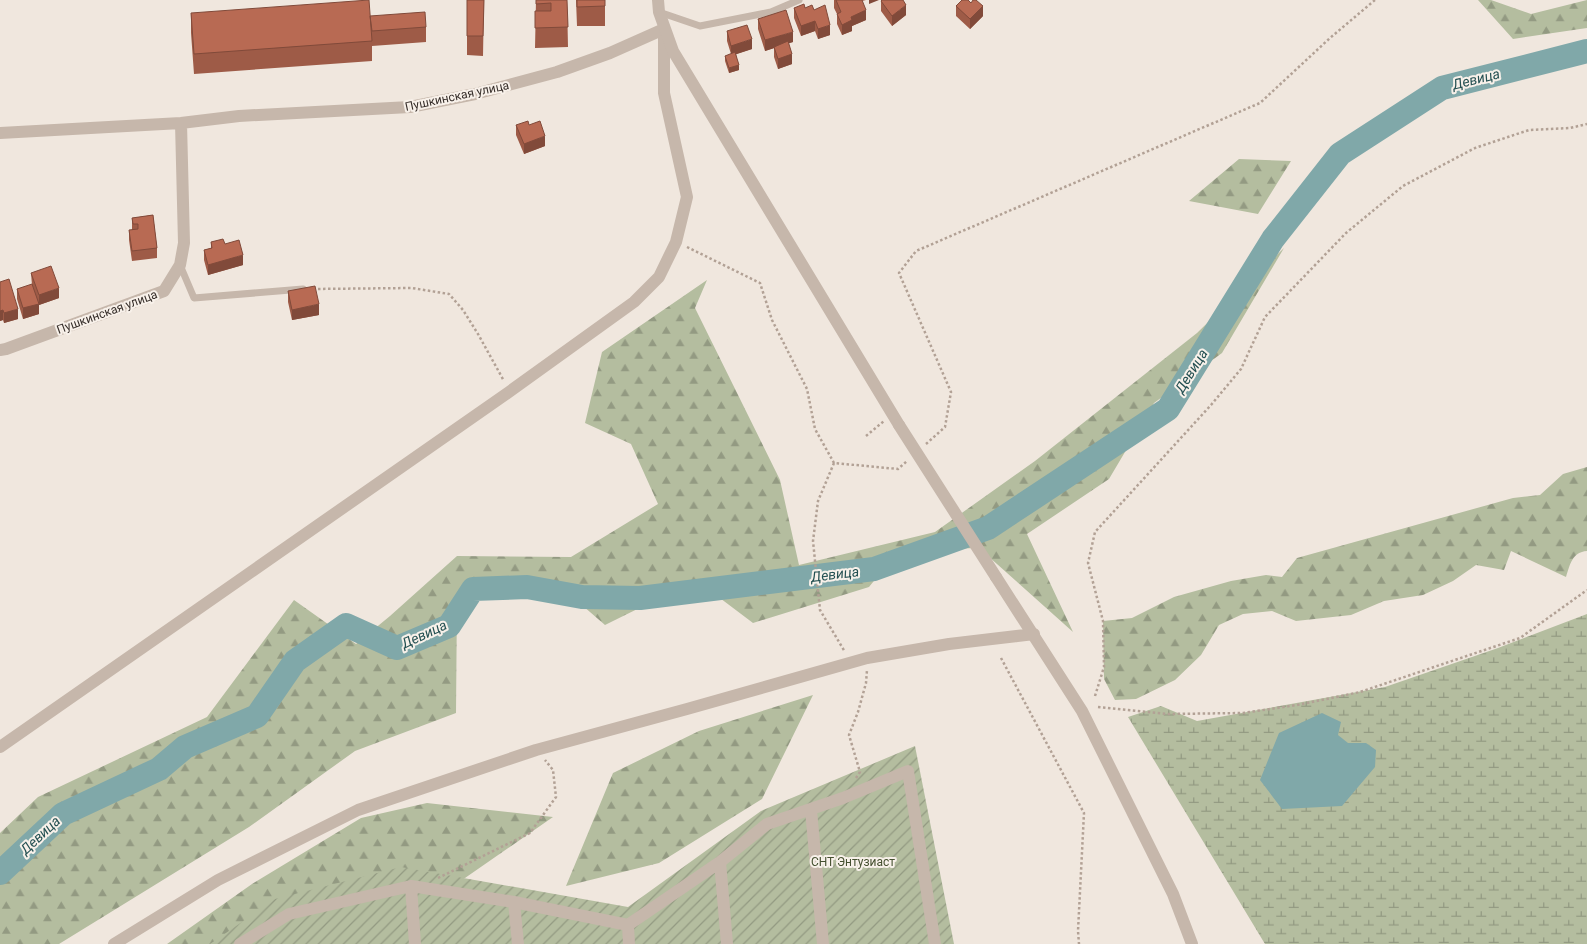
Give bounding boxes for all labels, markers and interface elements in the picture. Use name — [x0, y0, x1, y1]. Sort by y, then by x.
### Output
water label: Девица — [1450, 65, 1501, 93]
street label: Пушкинская улица — [404, 78, 510, 114]
street label: Пушкинская улица — [55, 287, 159, 337]
water label: Девица — [1171, 346, 1211, 397]
water label: Девица — [809, 563, 860, 585]
water label: Девица — [398, 617, 449, 652]
water label: Девица — [16, 813, 63, 858]
park label: СНТ Энтузиаст — [811, 855, 895, 869]

